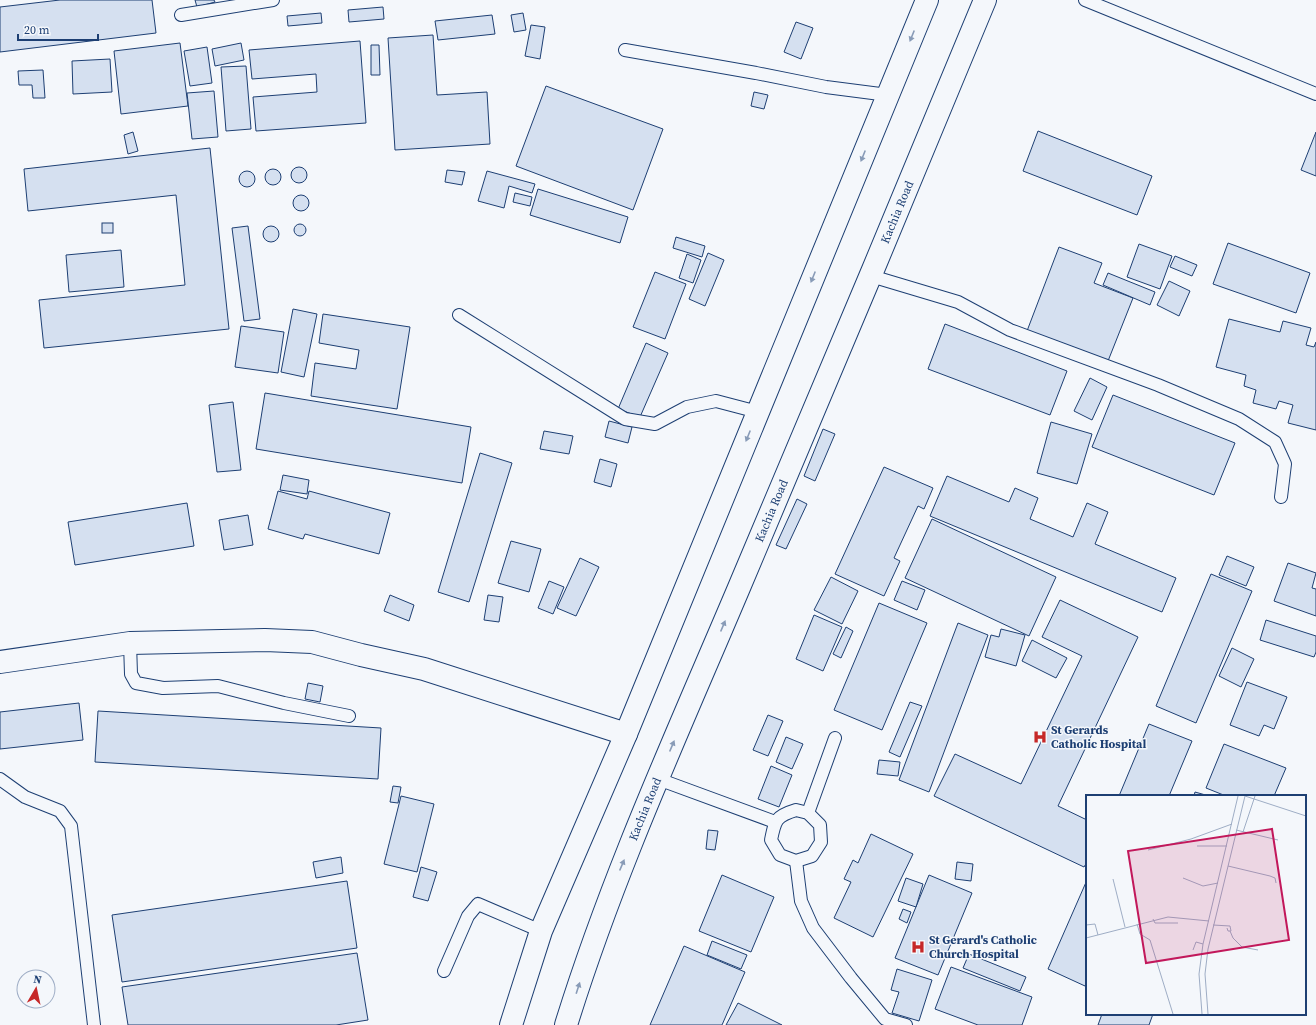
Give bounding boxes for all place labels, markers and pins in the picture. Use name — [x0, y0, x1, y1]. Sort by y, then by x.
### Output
place label: St Gerards Catholic Hospital — [1051, 722, 1146, 752]
hospital icon: St Gerards Catholic Hospital — [1032, 729, 1048, 745]
place label: St Gerard's Catholic Church Hospital — [929, 932, 1037, 962]
hospital icon: St Gerard's Catholic Church Hospital — [910, 939, 926, 955]

